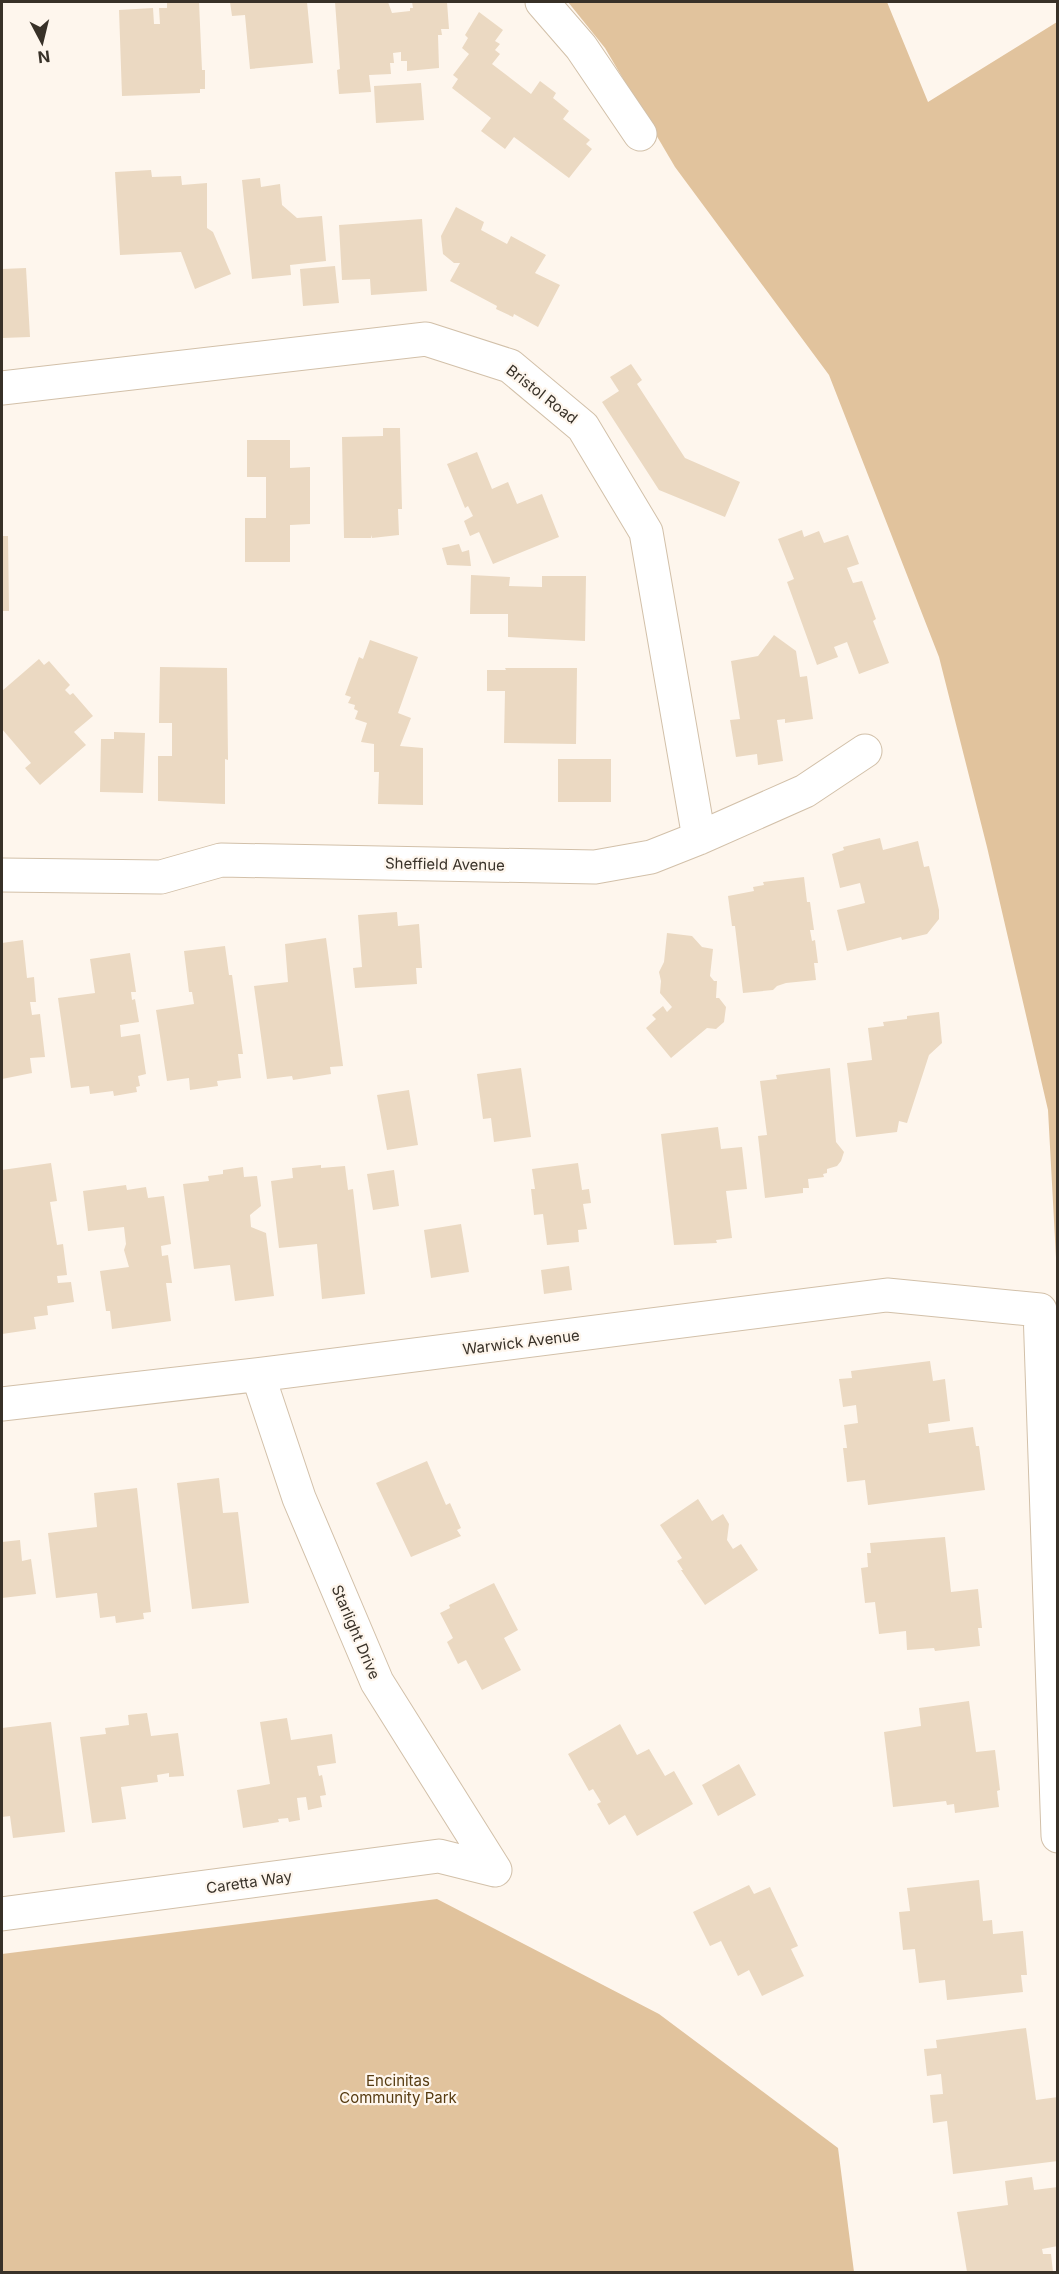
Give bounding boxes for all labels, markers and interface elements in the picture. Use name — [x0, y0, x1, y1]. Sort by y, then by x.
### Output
north arrow — [12, 12, 72, 72]
text: N — [37, 46, 51, 68]
street label: Bristol Road — [503, 360, 581, 428]
street label: Sheffield Avenue — [385, 853, 505, 875]
street label: Warwick Avenue — [461, 1325, 581, 1359]
street label: Starlight Drive — [328, 1582, 384, 1682]
street label: Caretta Way — [205, 1867, 294, 1897]
park label: Encinitas Community Park — [339, 2071, 458, 2107]

